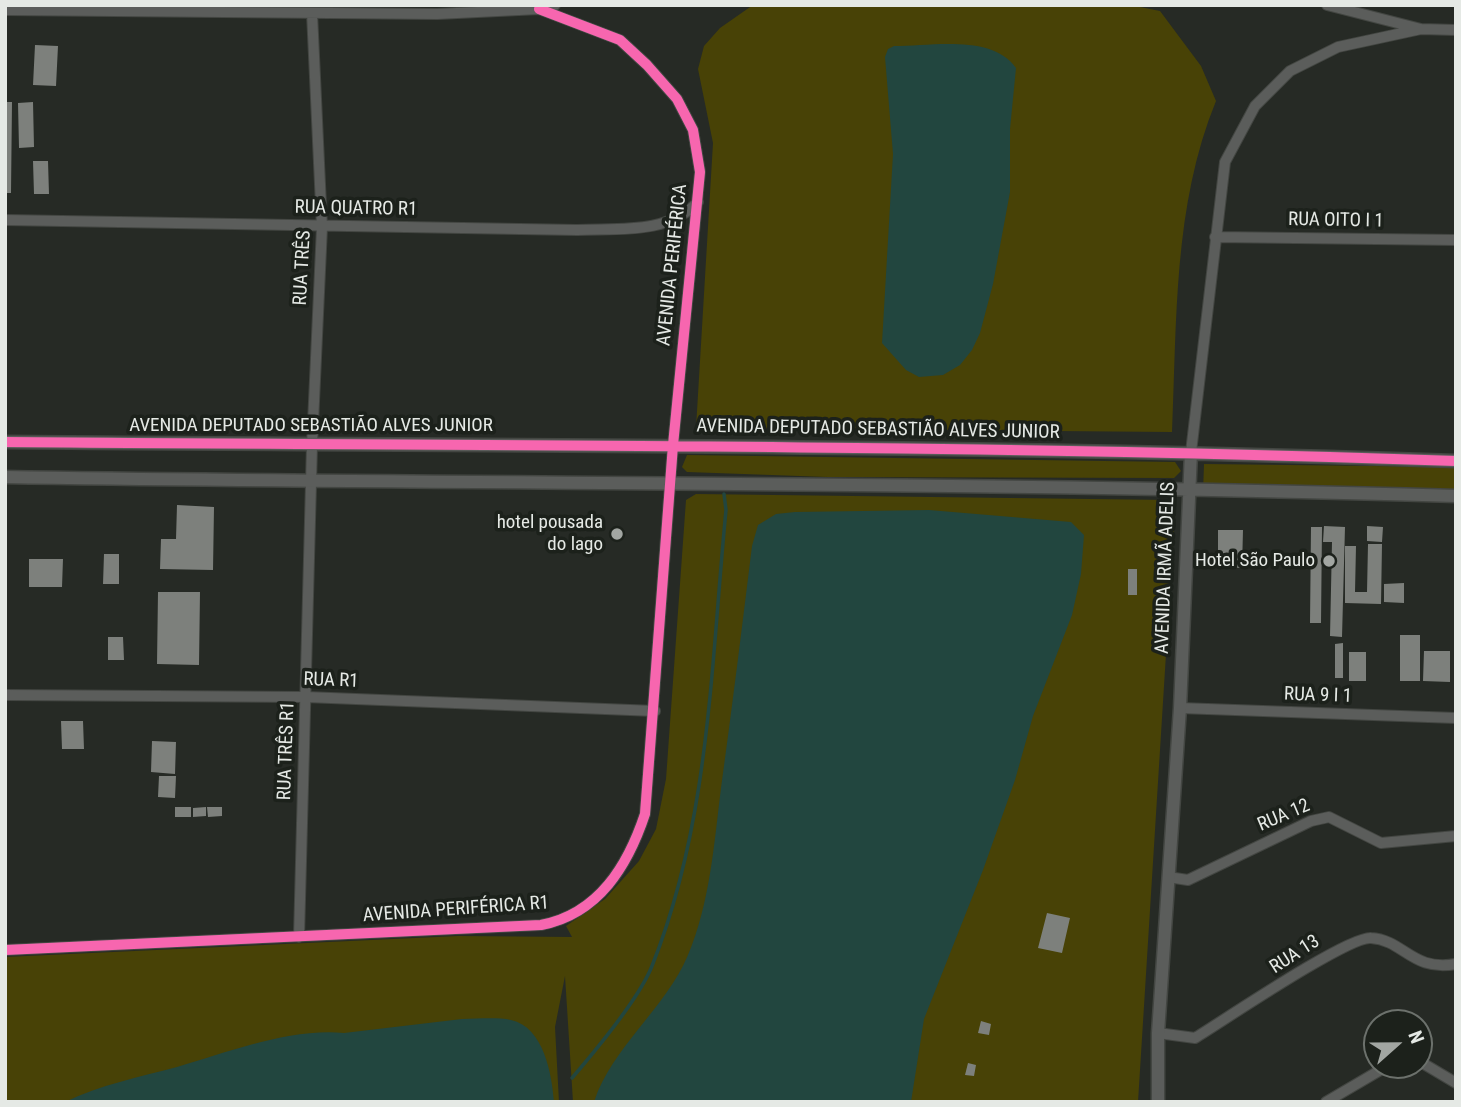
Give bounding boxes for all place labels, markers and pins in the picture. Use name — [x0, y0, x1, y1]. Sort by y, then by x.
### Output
place label: hotel pousada do lago — [497, 512, 603, 556]
marker: hotel pousada do lago — [609, 526, 625, 542]
place label: Hotel São Paulo — [1195, 550, 1315, 572]
marker: Hotel São Paulo — [1321, 553, 1337, 569]

